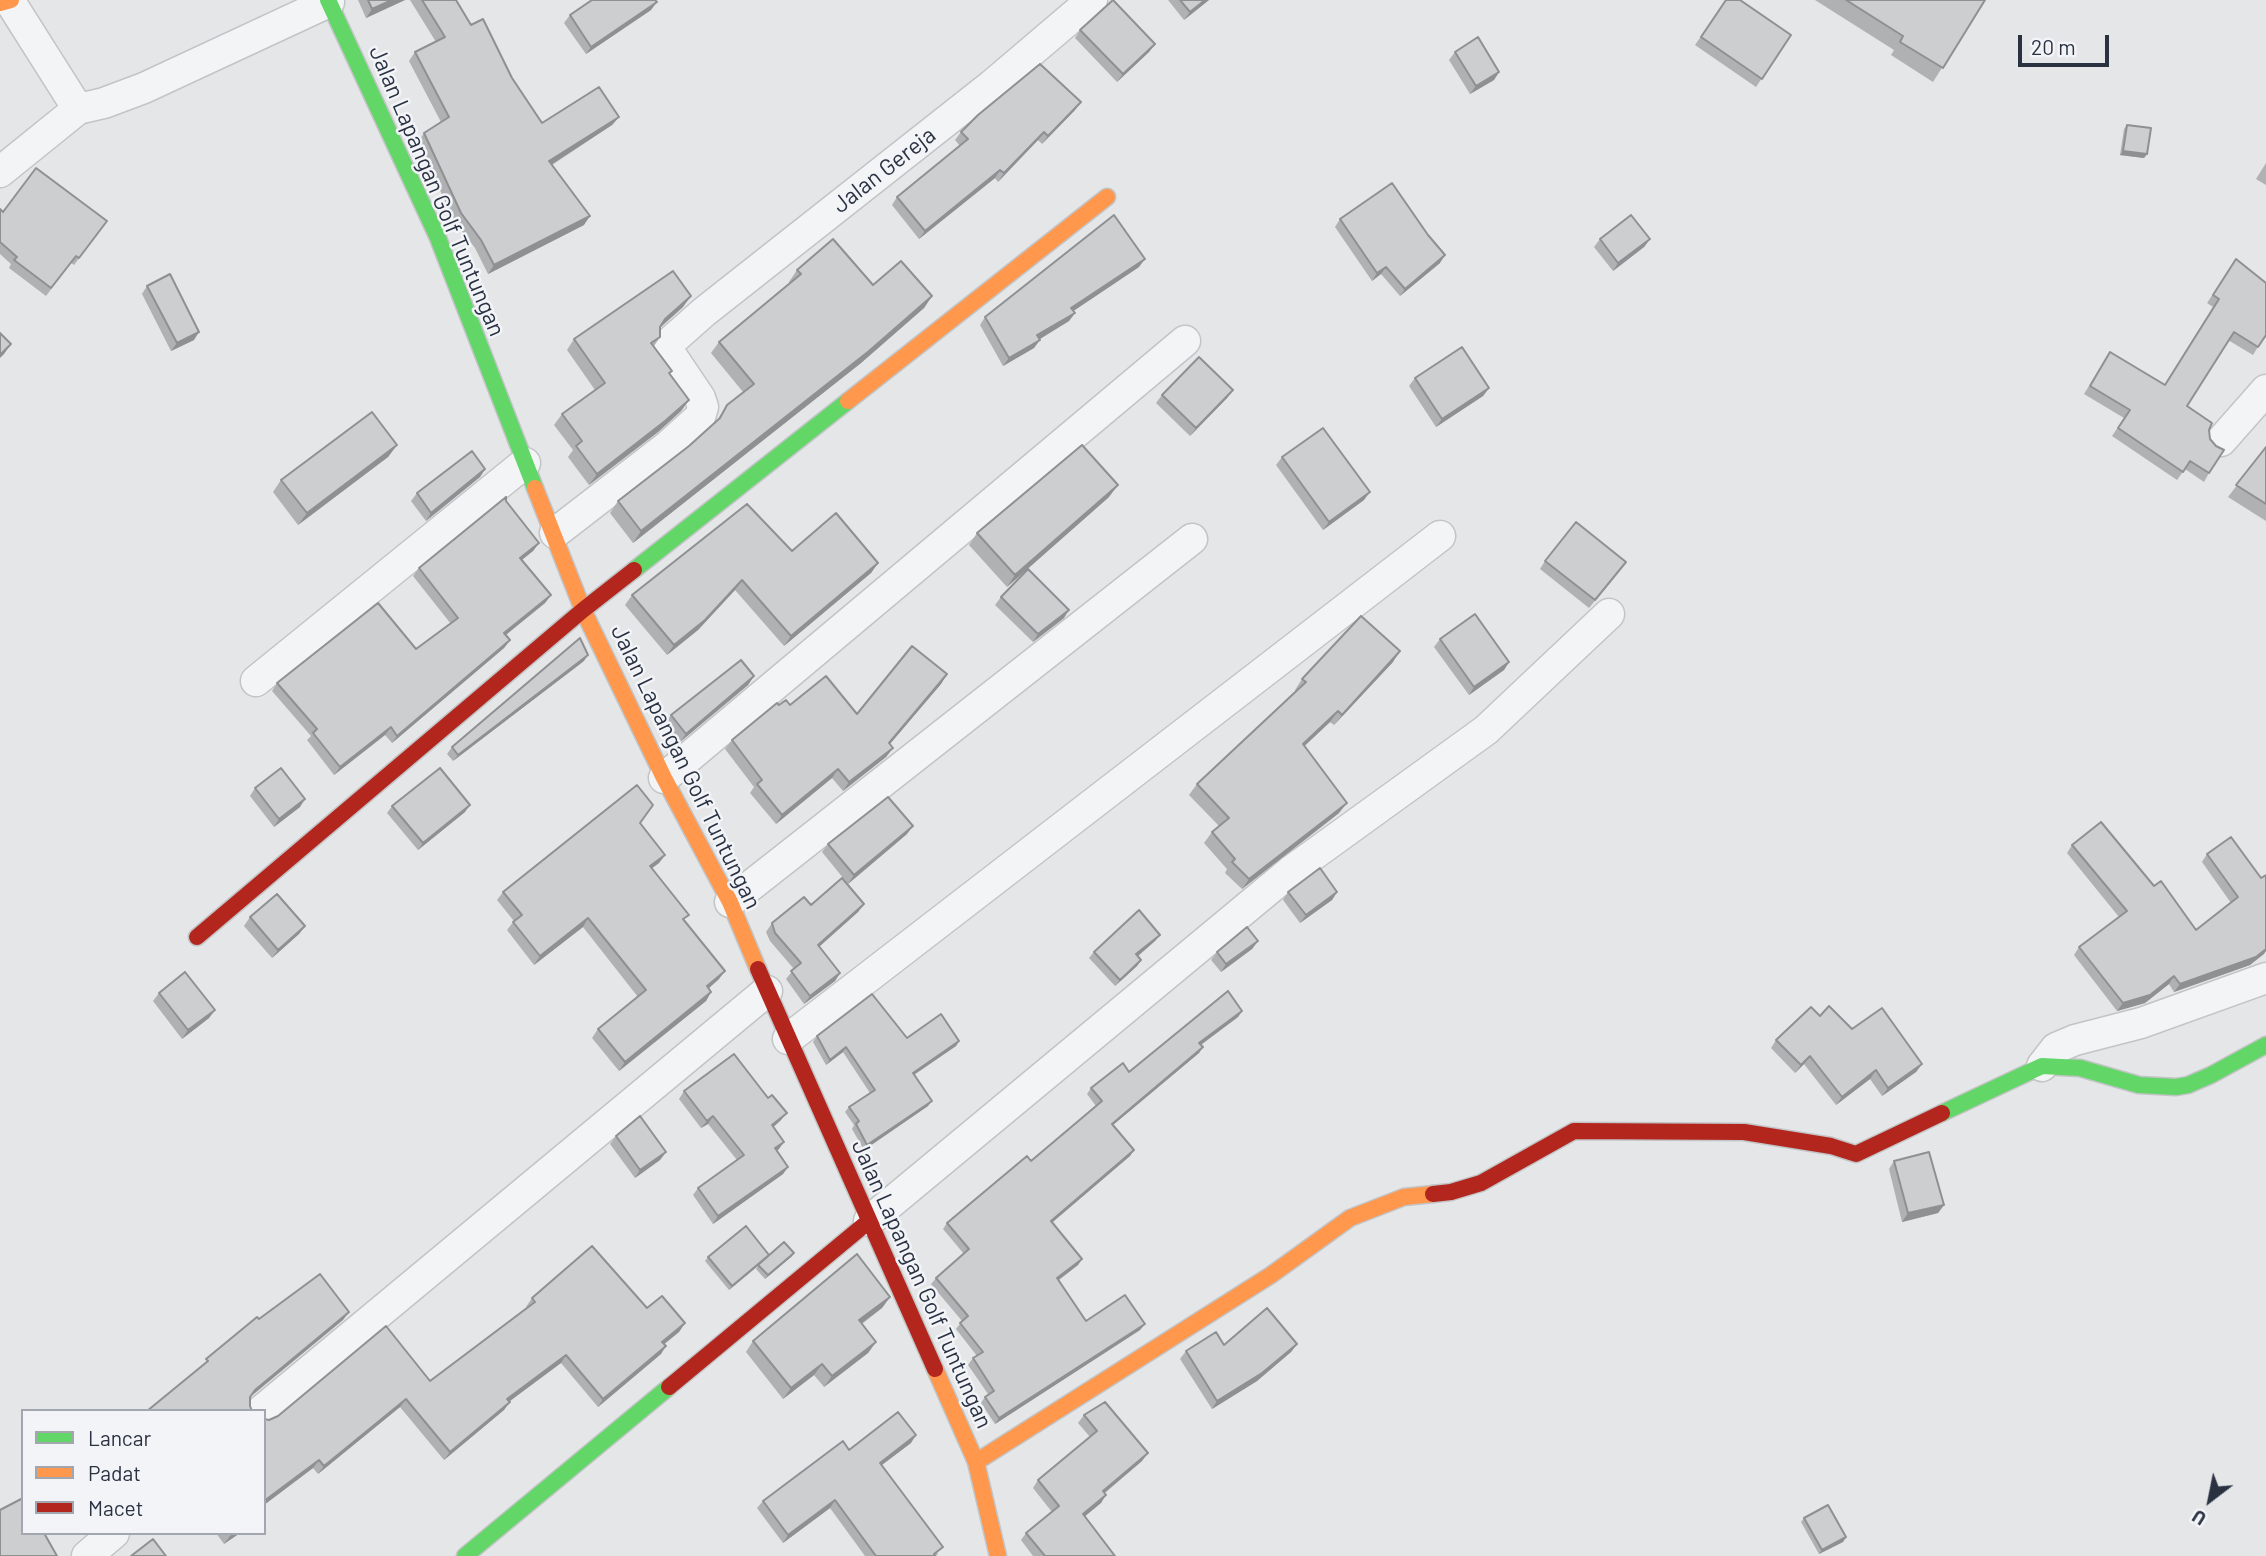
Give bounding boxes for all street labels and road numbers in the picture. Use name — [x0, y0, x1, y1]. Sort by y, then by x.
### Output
street label: Jalan Lapangan Golf Tuntungan — [363, 42, 511, 340]
street label: Jalan Gereja — [827, 121, 941, 219]
street label: Jalan Lapangan Golf Tuntungan — [605, 620, 767, 914]
street label: Jalan Lapangan Golf Tuntungan — [846, 1135, 998, 1433]

